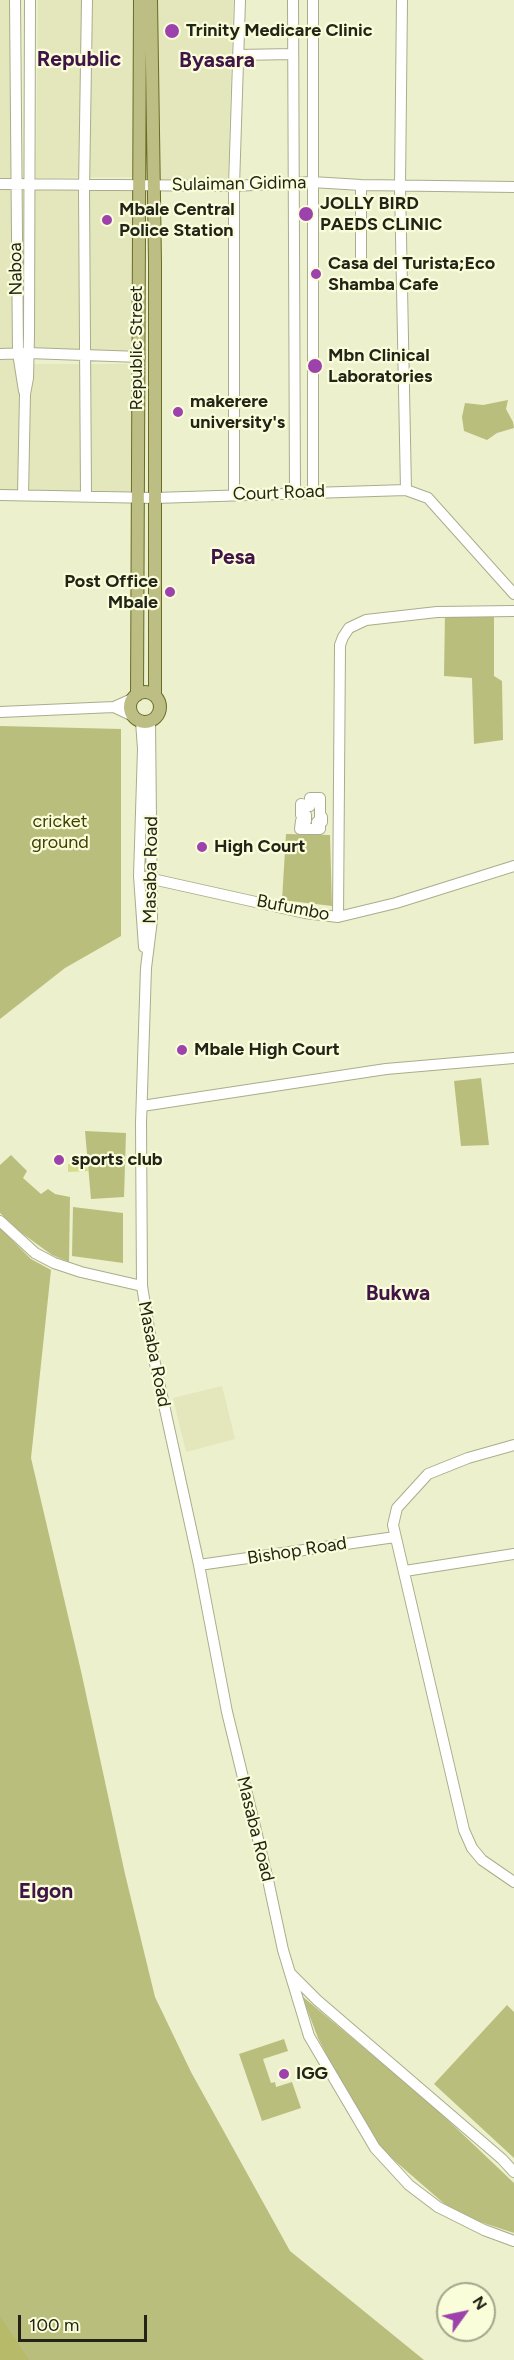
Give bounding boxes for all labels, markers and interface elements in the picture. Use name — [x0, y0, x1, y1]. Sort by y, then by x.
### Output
place label: Trinity Medicare Clinic — [186, 20, 372, 42]
marker: Trinity Medicare Clinic — [163, 22, 181, 40]
district label: Republic — [37, 47, 121, 73]
district label: Byasara — [179, 48, 255, 74]
street label: Sulaiman Gidima — [172, 172, 306, 196]
place label: JOLLY BIRD PAEDS CLINIC — [320, 193, 442, 236]
place label: Mbale Central Police Station — [119, 199, 235, 242]
marker: JOLLY BIRD PAEDS CLINIC — [297, 205, 315, 223]
marker: Mbale Central Police Station — [100, 213, 114, 227]
street label: Naboa — [5, 242, 27, 296]
place label: Casa del Turista;Eco Shamba Cafe — [328, 253, 495, 296]
marker: Casa del Turista;Eco Shamba Cafe — [309, 267, 323, 281]
street label: Republic Street — [126, 285, 148, 411]
place label: Mbn Clinical Laboratories — [328, 345, 432, 388]
marker: Mbn Clinical Laboratories — [306, 357, 324, 375]
place label: makerere university's — [190, 391, 285, 434]
marker: makerere university's — [171, 405, 185, 419]
street label: Court Road — [233, 481, 325, 505]
district label: Pesa — [210, 545, 256, 571]
place label: Post Office Mbale — [64, 571, 158, 614]
marker: Post Office Mbale — [163, 585, 177, 599]
park label: cricket ground — [31, 811, 89, 854]
street label: Masaba Road — [139, 816, 163, 924]
place label: High Court — [214, 836, 305, 858]
marker: High Court — [195, 840, 209, 854]
street label: Bufumbo — [255, 890, 331, 926]
place label: Mbale High Court — [194, 1039, 340, 1061]
marker: Mbale High Court — [175, 1043, 189, 1057]
place label: sports club — [71, 1149, 163, 1171]
marker: sports club — [52, 1153, 66, 1167]
district label: Bukwa — [366, 1281, 430, 1307]
street label: Masaba Road — [133, 1299, 175, 1409]
street label: Bishop Road — [246, 1532, 348, 1570]
street label: Masaba Road — [232, 1774, 278, 1884]
district label: Elgon — [19, 1879, 73, 1905]
place label: IGG — [296, 2063, 328, 2085]
marker: IGG — [277, 2067, 291, 2081]
north arrow — [436, 2282, 496, 2342]
text: N — [469, 2293, 491, 2313]
scale bar — [21, 2303, 150, 2341]
text: 100 m — [29, 2314, 79, 2336]

